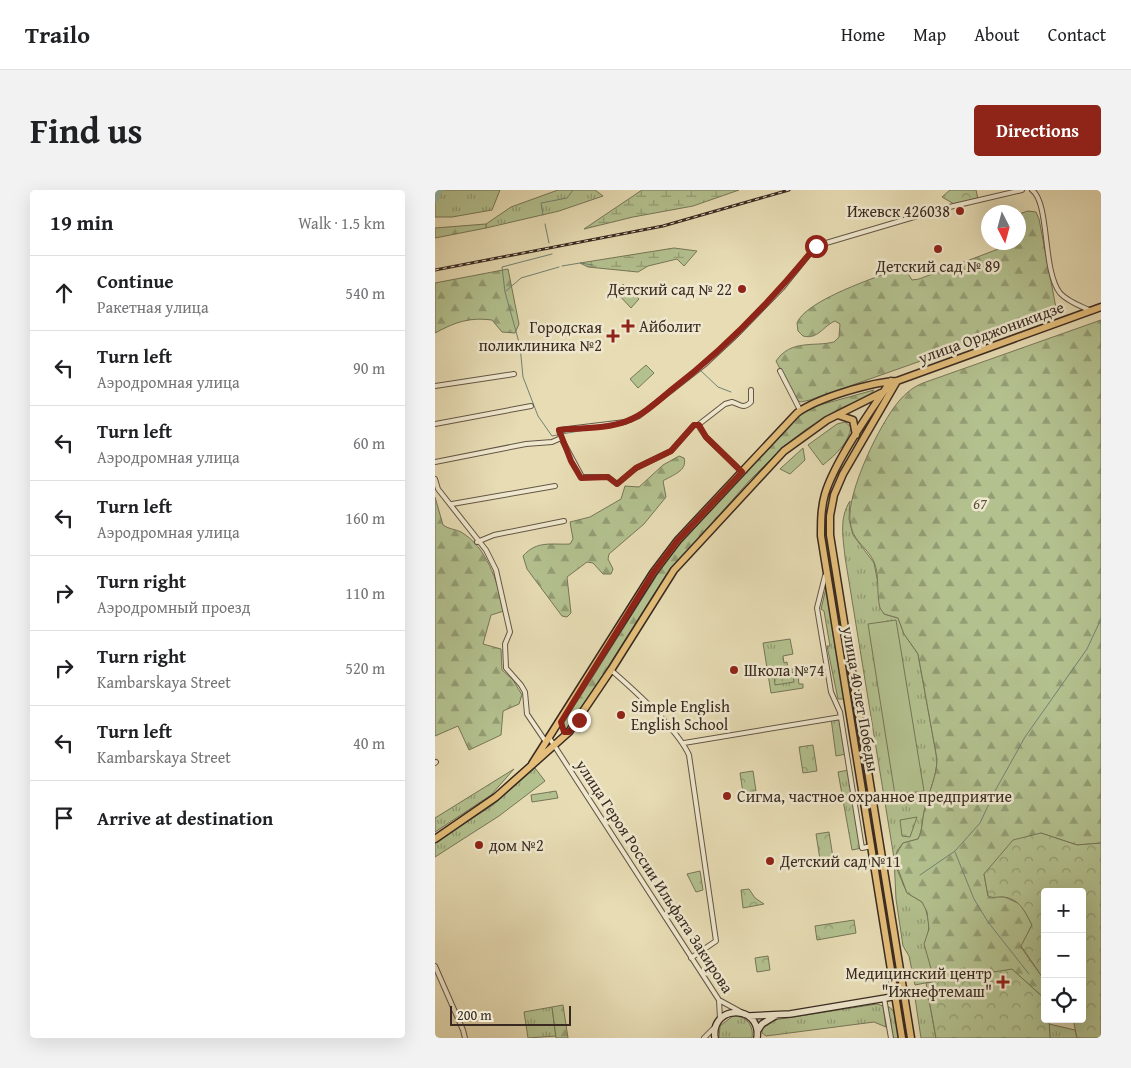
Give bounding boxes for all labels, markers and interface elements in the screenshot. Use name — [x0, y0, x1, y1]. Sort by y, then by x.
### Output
text: Trailo — [25, 17, 90, 52]
text: Home — [841, 21, 885, 48]
text: Map — [913, 21, 946, 48]
text: About — [974, 21, 1020, 48]
text: Contact — [1048, 21, 1106, 48]
text: Find us — [30, 105, 143, 156]
button: Directions — [974, 105, 1101, 156]
place label: Ижевск 426038 — [847, 199, 950, 223]
marker: Ижевск 426038 — [954, 205, 966, 217]
north arrow — [981, 205, 1026, 250]
text: 19 min — [50, 207, 113, 238]
text: Walk · 1.5 km — [298, 211, 385, 235]
route start — [805, 235, 828, 258]
marker: Детский сад № 89 — [932, 243, 944, 255]
place label: Детский сад № 89 — [875, 254, 1001, 278]
text: Continue — [97, 267, 174, 295]
place label: Детский сад № 22 — [607, 277, 732, 301]
icon: ahead — [50, 279, 78, 307]
text: 540 m — [345, 281, 385, 305]
marker: Детский сад № 22 — [736, 283, 748, 295]
street label: улица Орджоникидзе — [914, 294, 1067, 370]
text: Ракетная улица — [97, 295, 209, 319]
place label: Айболит — [639, 314, 701, 338]
place label: Городская поликлиника №2 — [479, 315, 602, 357]
marker: Айболит — [621, 319, 635, 333]
marker: Городская поликлиника №2 — [606, 329, 620, 343]
text: Turn left — [97, 342, 172, 370]
icon: left — [50, 354, 78, 382]
text: 90 m — [353, 356, 385, 380]
text: Аэродромная улица — [97, 370, 240, 394]
text: Turn left — [97, 417, 172, 445]
icon: left — [50, 429, 78, 457]
text: 60 m — [353, 431, 385, 455]
text: Аэродромная улица — [97, 445, 240, 469]
park label: 67 — [973, 491, 988, 515]
text: Turn left — [97, 492, 172, 520]
icon: left — [50, 504, 78, 532]
text: 160 m — [345, 506, 385, 530]
text: Аэродромная улица — [97, 520, 240, 544]
text: Turn right — [97, 567, 186, 595]
icon: right — [50, 579, 78, 607]
text: 110 m — [345, 581, 385, 605]
text: Аэродромный проезд — [97, 595, 250, 619]
street label: улица 40 лет Победы — [836, 623, 886, 774]
text: Turn right — [97, 642, 186, 670]
icon: right — [50, 654, 78, 682]
text: 520 m — [345, 656, 385, 680]
place label: Школа №74 — [744, 658, 825, 682]
marker: Школа №74 — [728, 664, 740, 676]
text: Kambarskaya Street — [97, 670, 231, 694]
place label: Simple English English School — [631, 694, 730, 736]
route end — [568, 709, 591, 732]
marker: Simple English English School — [615, 709, 627, 721]
text: Turn left — [97, 717, 172, 745]
icon: left — [50, 729, 78, 757]
text: 40 m — [353, 731, 385, 755]
text: Kambarskaya Street — [97, 745, 231, 769]
street label: улица Героя России Ильфата Закирова — [570, 754, 740, 998]
place label: Сигма, частное охранное предприятие — [737, 784, 1012, 808]
marker: Сигма, частное охранное предприятие — [721, 790, 733, 802]
icon: arrive — [50, 804, 78, 832]
text: Arrive at destination — [97, 804, 273, 832]
place label: дом №2 — [489, 833, 544, 857]
marker: дом №2 — [473, 839, 485, 851]
place label: Детский сад №11 — [779, 849, 901, 873]
marker: Детский сад №11 — [764, 855, 776, 867]
map controls — [1041, 888, 1086, 1023]
button: + — [1041, 888, 1086, 933]
button: − — [1041, 933, 1086, 978]
place label: Медицинский центр "Ижнефтемаш" — [846, 961, 992, 1003]
marker: Медицинский центр "Ижнефтемаш" — [996, 975, 1010, 989]
button: locate — [1041, 978, 1086, 1023]
scale bar — [450, 1003, 571, 1026]
text: 200 m — [457, 1005, 492, 1025]

